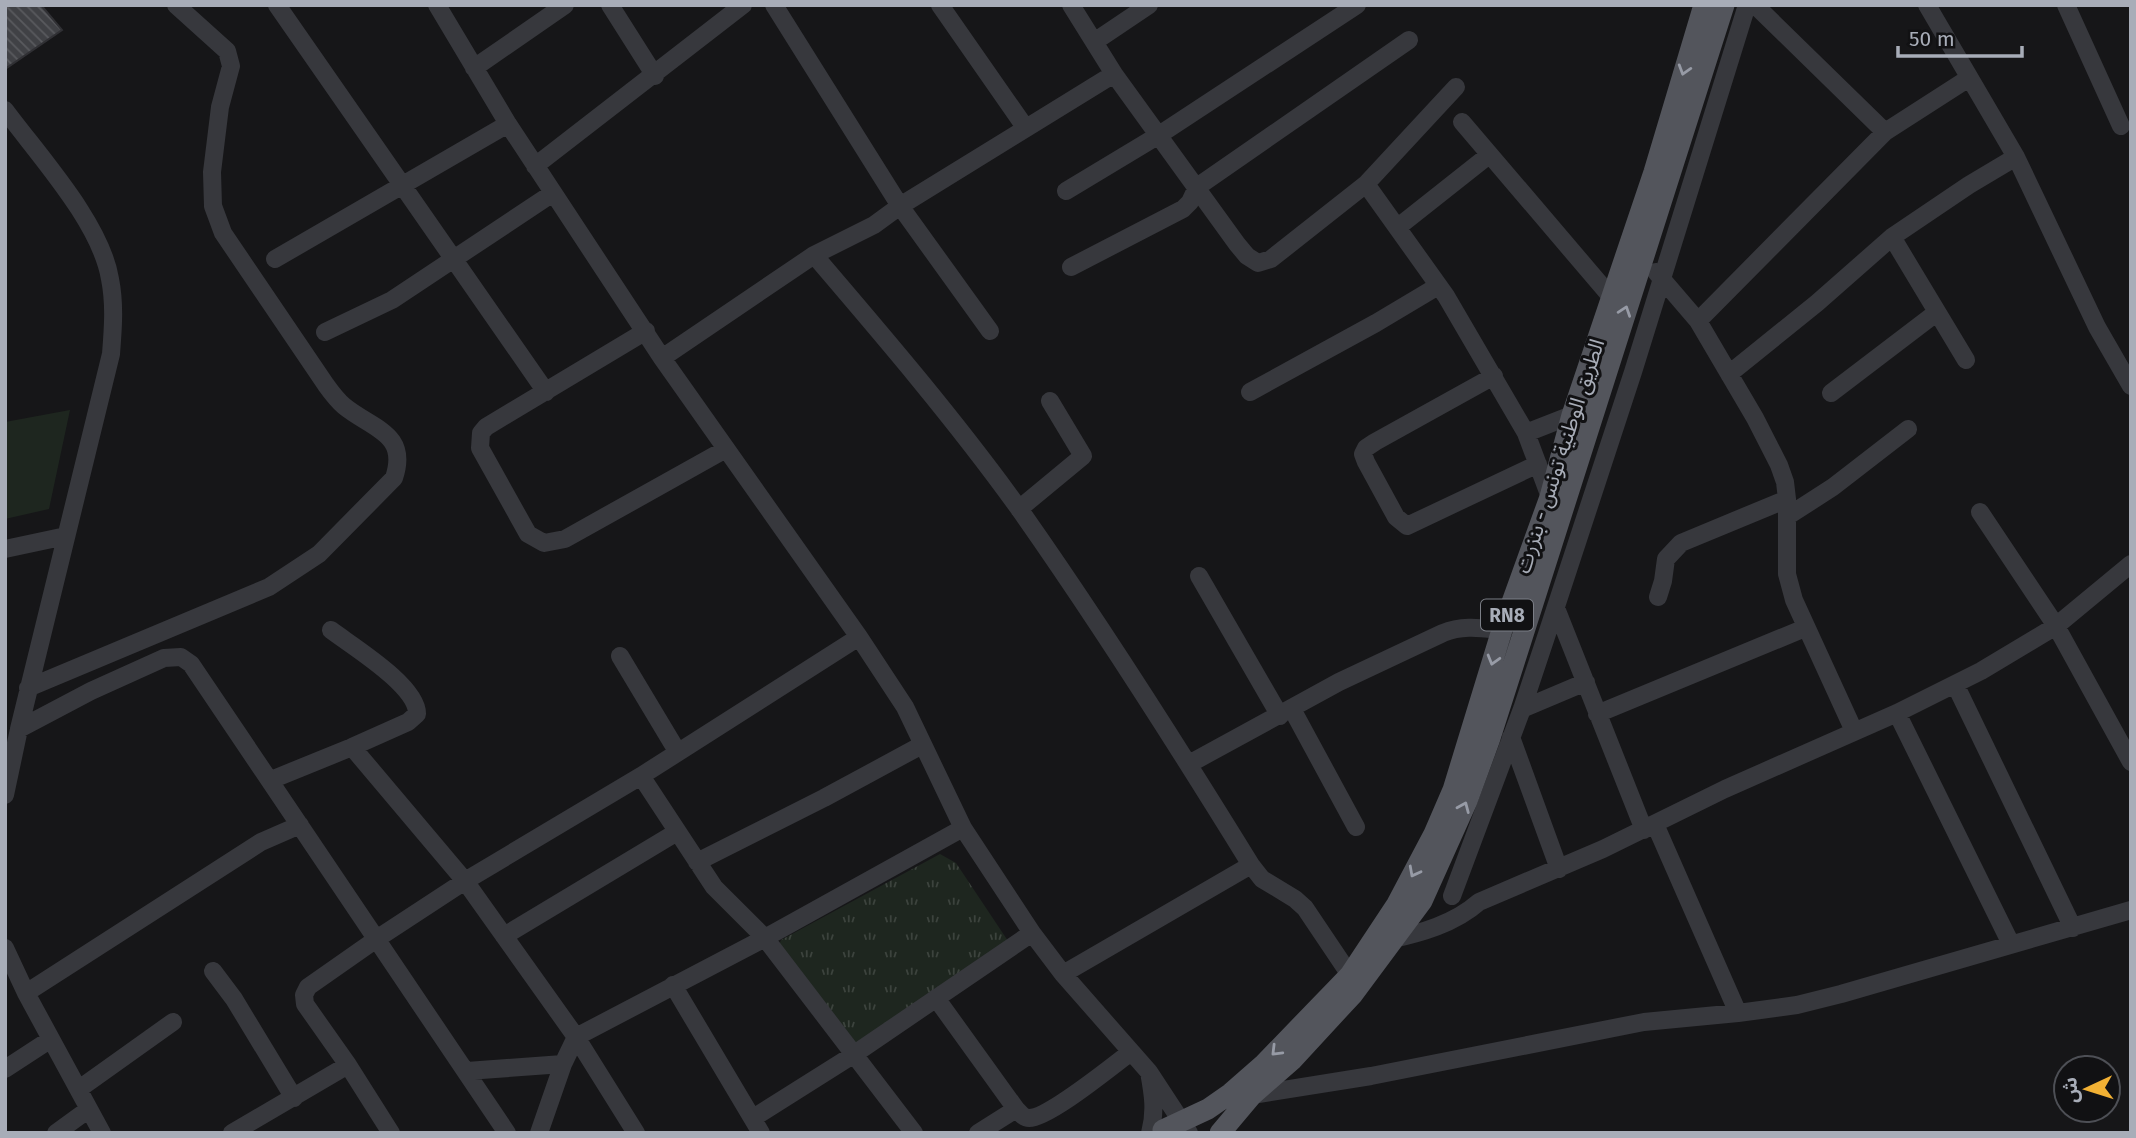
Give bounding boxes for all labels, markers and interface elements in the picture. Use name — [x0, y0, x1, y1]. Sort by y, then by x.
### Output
scale bar — [1898, 14, 2022, 58]
text: 50 m — [1909, 26, 1955, 52]
one-way arrow — [1677, 64, 1692, 76]
one-way arrow — [1617, 306, 1631, 318]
street label: الطريق الوطنية تونس - بنزرت — [1510, 335, 1610, 577]
road number: RN8 — [1481, 600, 1533, 630]
one-way arrow — [1487, 653, 1502, 665]
one-way arrow — [1456, 802, 1470, 814]
one-way arrow — [1409, 865, 1422, 877]
one-way arrow — [1272, 1043, 1285, 1056]
north arrow — [2052, 1054, 2122, 1124]
text: ش — [2058, 1076, 2083, 1104]

